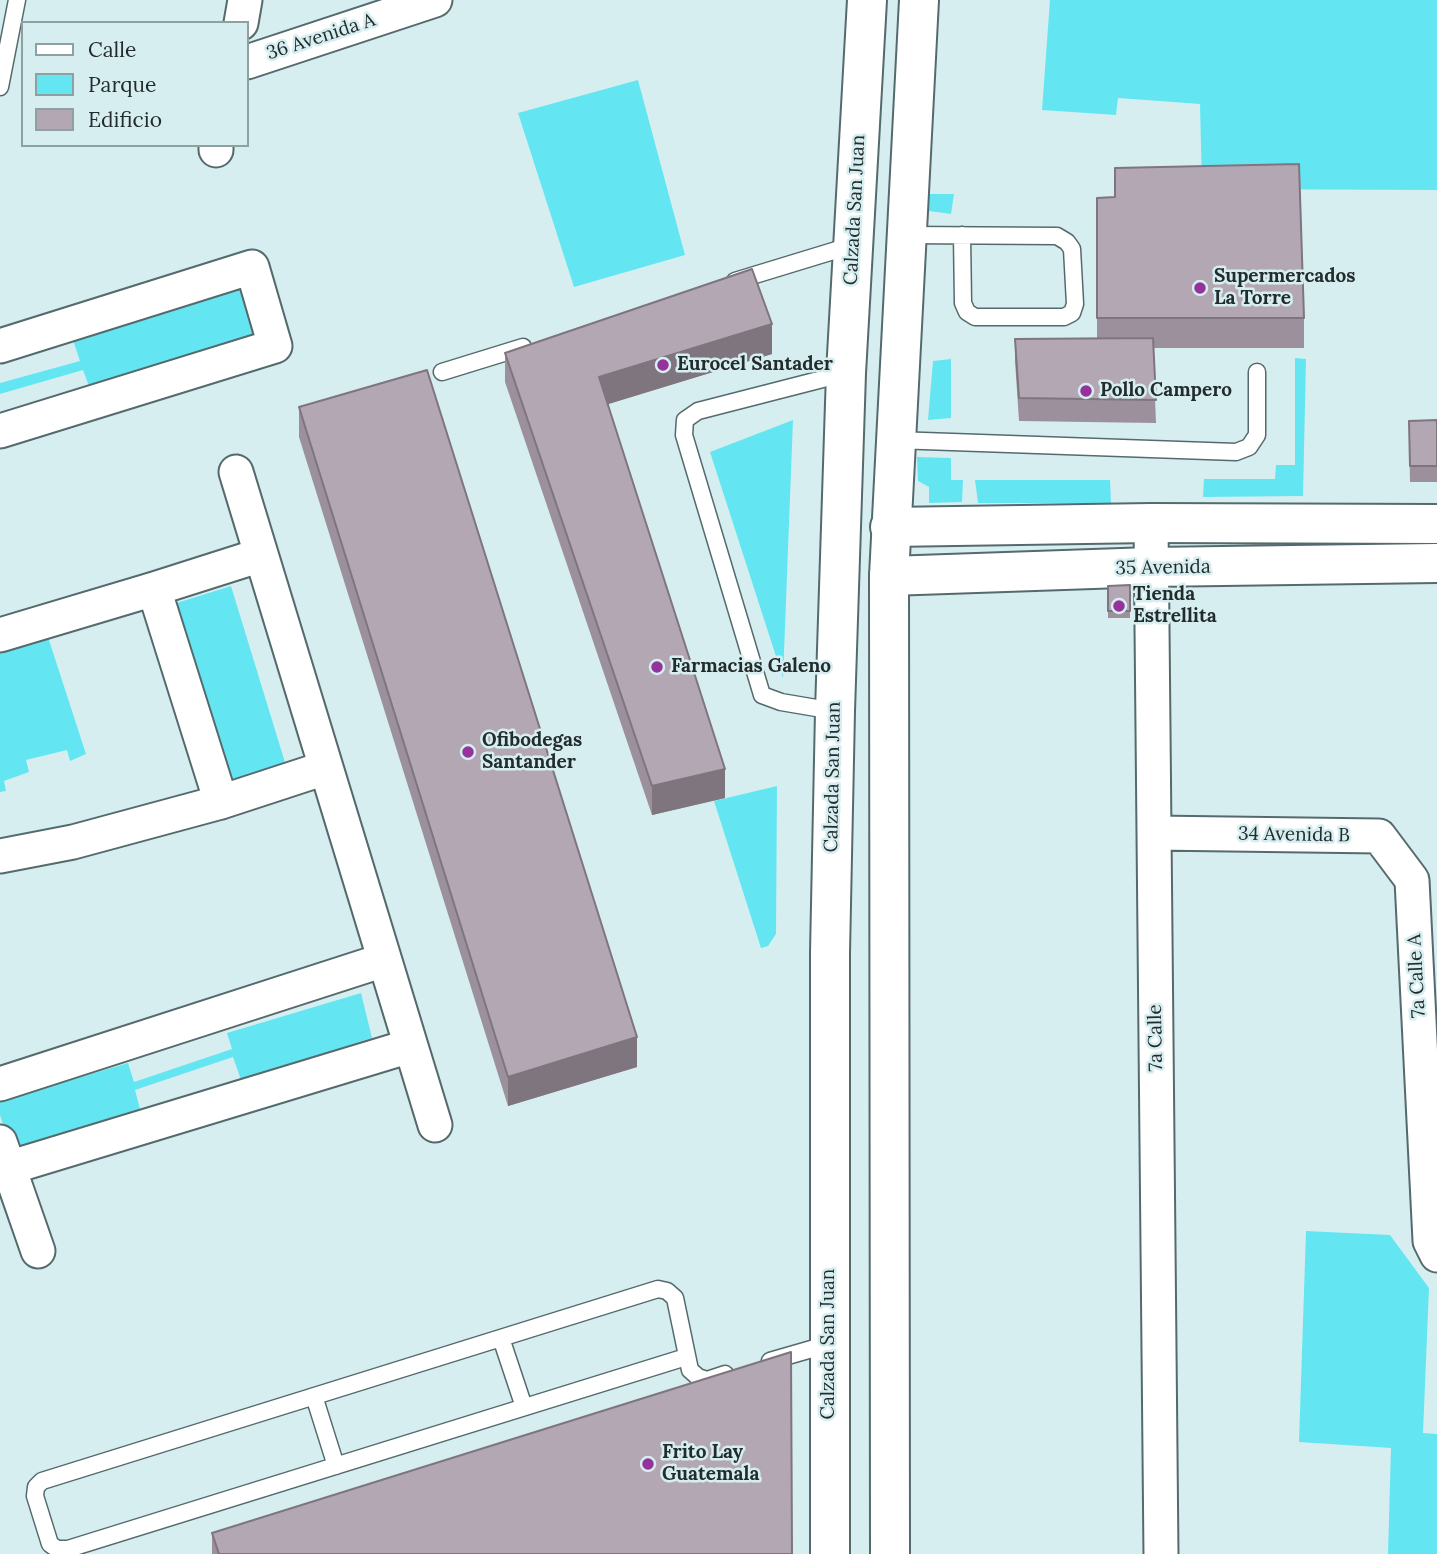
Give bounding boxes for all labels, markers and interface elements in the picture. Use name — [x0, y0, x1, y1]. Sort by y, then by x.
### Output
street label: 36 Avenida A — [264, 9, 378, 65]
legend — [21, 21, 248, 147]
text: Calle — [88, 36, 136, 63]
text: Parque — [88, 71, 156, 98]
text: Edificio — [88, 106, 162, 133]
street label: Calzada San Juan — [840, 134, 870, 286]
place label: Supermercados La Torre — [1214, 266, 1355, 310]
marker: Supermercados La Torre — [1192, 280, 1208, 296]
place label: Eurocel Santader — [677, 354, 833, 376]
marker: Eurocel Santader — [655, 357, 671, 373]
place label: Pollo Campero — [1100, 380, 1232, 402]
marker: Pollo Campero — [1078, 383, 1094, 399]
street label: 35 Avenida — [1115, 556, 1211, 580]
place label: Tienda Estrellita — [1133, 584, 1217, 628]
marker: Tienda Estrellita — [1111, 598, 1127, 614]
place label: Farmacias Galeno — [671, 656, 831, 678]
marker: Farmacias Galeno — [649, 659, 665, 675]
street label: Calzada San Juan — [820, 701, 846, 853]
place label: Ofibodegas Santander — [482, 730, 582, 774]
marker: Ofibodegas Santander — [460, 744, 476, 760]
street label: 34 Avenida B — [1238, 823, 1350, 847]
street label: 7a Calle A — [1403, 933, 1431, 1019]
street label: 7a Calle — [1144, 1004, 1168, 1072]
street label: Calzada San Juan — [818, 1269, 840, 1419]
place label: Frito Lay Guatemala — [662, 1442, 759, 1486]
marker: Frito Lay Guatemala — [640, 1456, 656, 1472]

